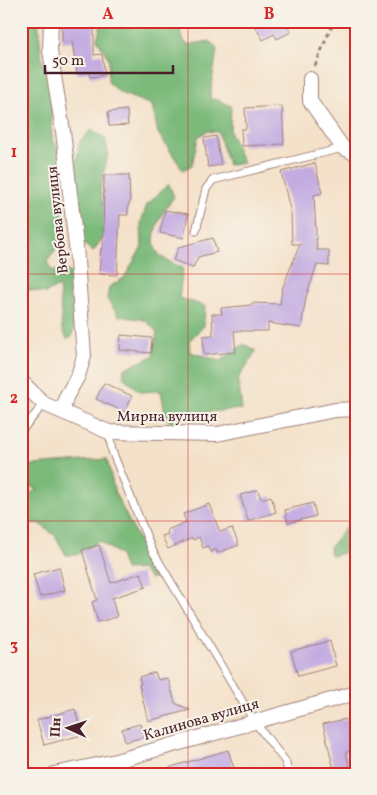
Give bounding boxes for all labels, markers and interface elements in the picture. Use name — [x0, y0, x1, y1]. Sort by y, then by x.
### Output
text: A — [102, 4, 114, 26]
text: B — [264, 4, 275, 26]
scale bar — [45, 42, 172, 74]
text: 50 m — [52, 51, 84, 72]
text: 1 — [11, 142, 17, 164]
street label: Вербова вулиця — [42, 165, 75, 275]
text: 2 — [10, 388, 18, 410]
street label: Мирна вулиця — [117, 407, 217, 428]
text: 3 — [10, 635, 18, 657]
street label: Калинова вулиця — [141, 694, 262, 747]
north arrow — [42, 702, 92, 752]
text: Пн — [47, 717, 67, 738]

